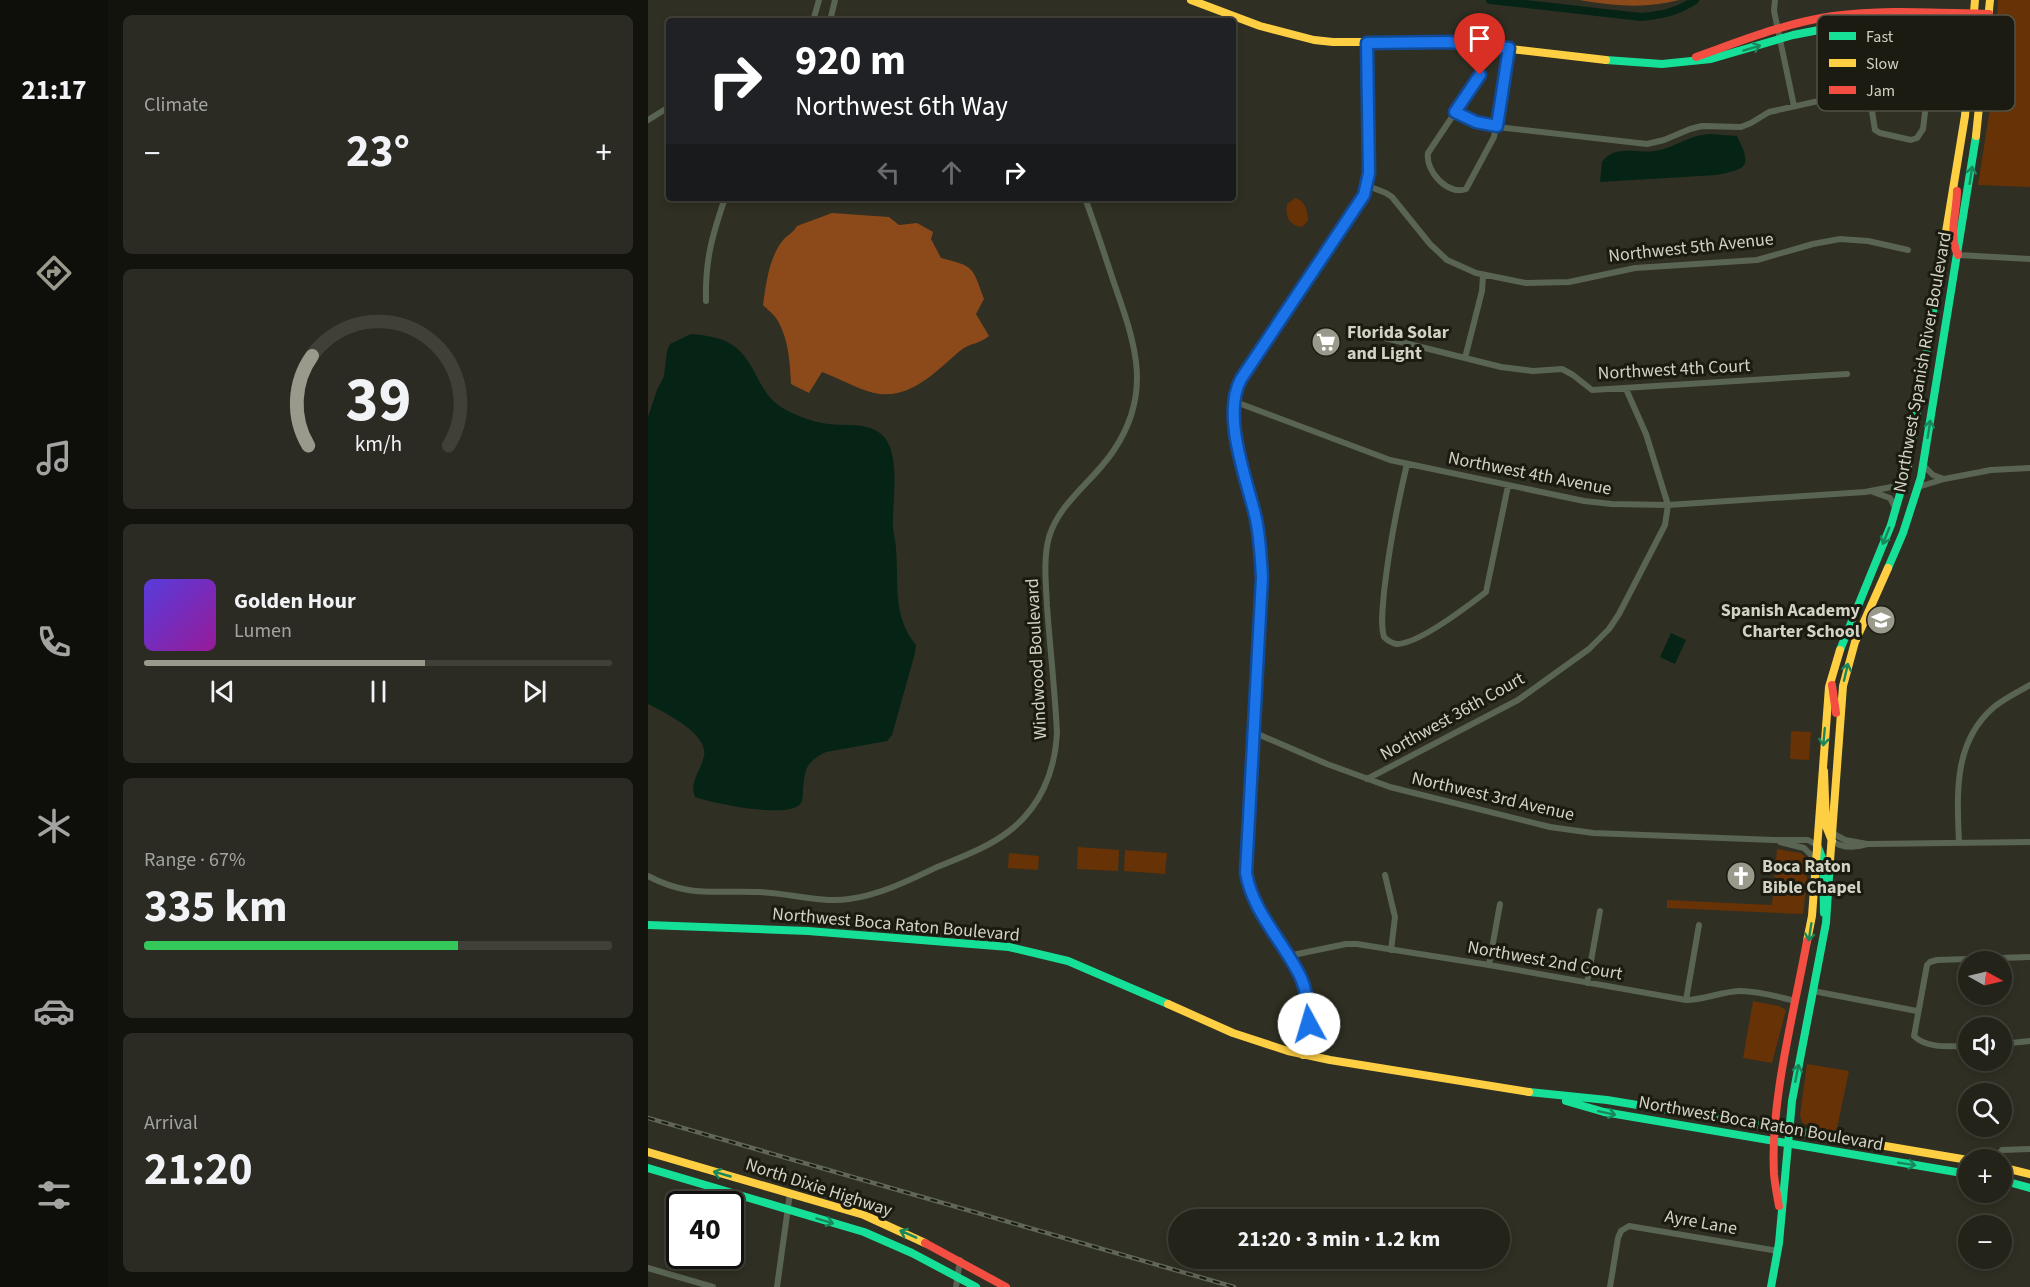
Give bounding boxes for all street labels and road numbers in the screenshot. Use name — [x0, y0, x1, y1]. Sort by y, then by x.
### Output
street label: Northwest 5th Avenue — [1607, 226, 1775, 269]
street label: Northwest Spanish River Boulevard — [1887, 230, 1958, 495]
street label: Northwest 4th Court — [1597, 353, 1751, 386]
street label: Northwest 4th Avenue — [1446, 445, 1614, 502]
street label: Windwood Boulevard — [1020, 578, 1053, 740]
street label: Northwest 36th Court — [1375, 666, 1529, 767]
street label: Northwest 3rd Avenue — [1409, 766, 1577, 827]
street label: Northwest Boca Raton Boulevard — [771, 901, 1021, 948]
street label: Northwest 2nd Court — [1466, 935, 1624, 986]
street label: Northwest Boca Raton Boulevard — [1637, 1090, 1885, 1157]
street label: North Dixie Highway — [742, 1152, 896, 1223]
street label: Ayre Lane — [1663, 1204, 1739, 1241]

